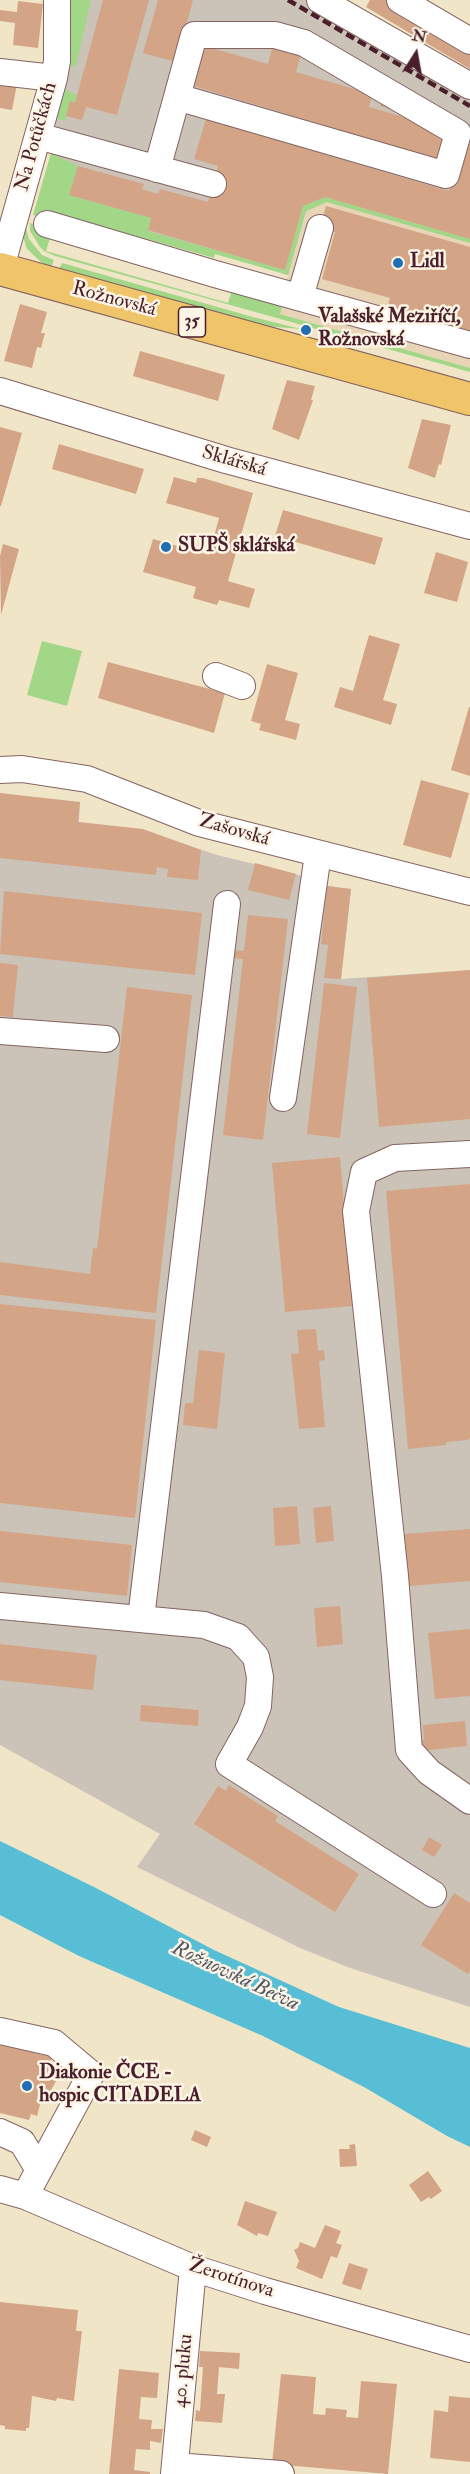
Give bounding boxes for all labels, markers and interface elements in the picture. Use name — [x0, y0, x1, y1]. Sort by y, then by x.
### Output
north arrow — [386, 24, 446, 84]
text: N — [410, 25, 428, 48]
street label: Na Potůčkách — [11, 80, 63, 194]
place label: Lidl — [410, 251, 445, 275]
marker: Lidl — [391, 256, 405, 270]
street label: Rožnovská — [69, 277, 159, 323]
place label: Valašské Meziříčí, Rožnovská — [318, 306, 461, 353]
road number: 35 — [178, 307, 206, 337]
marker: Valašské Meziříčí, Rožnovská — [299, 323, 313, 337]
street label: Sklářská — [199, 441, 269, 483]
place label: SUPŠ sklářská — [178, 535, 295, 559]
marker: SUPŠ sklářská — [159, 540, 173, 554]
street label: Zašovská — [196, 809, 272, 853]
water label: Rožnovská Bečva — [167, 1937, 303, 2017]
place label: Diakonie ČCE - hospic CITADELA — [39, 2062, 201, 2109]
marker: Diakonie ČCE - hospic CITADELA — [20, 2079, 34, 2093]
street label: Žerotínova — [185, 2254, 277, 2304]
street label: 40. pluku — [169, 2333, 199, 2409]

